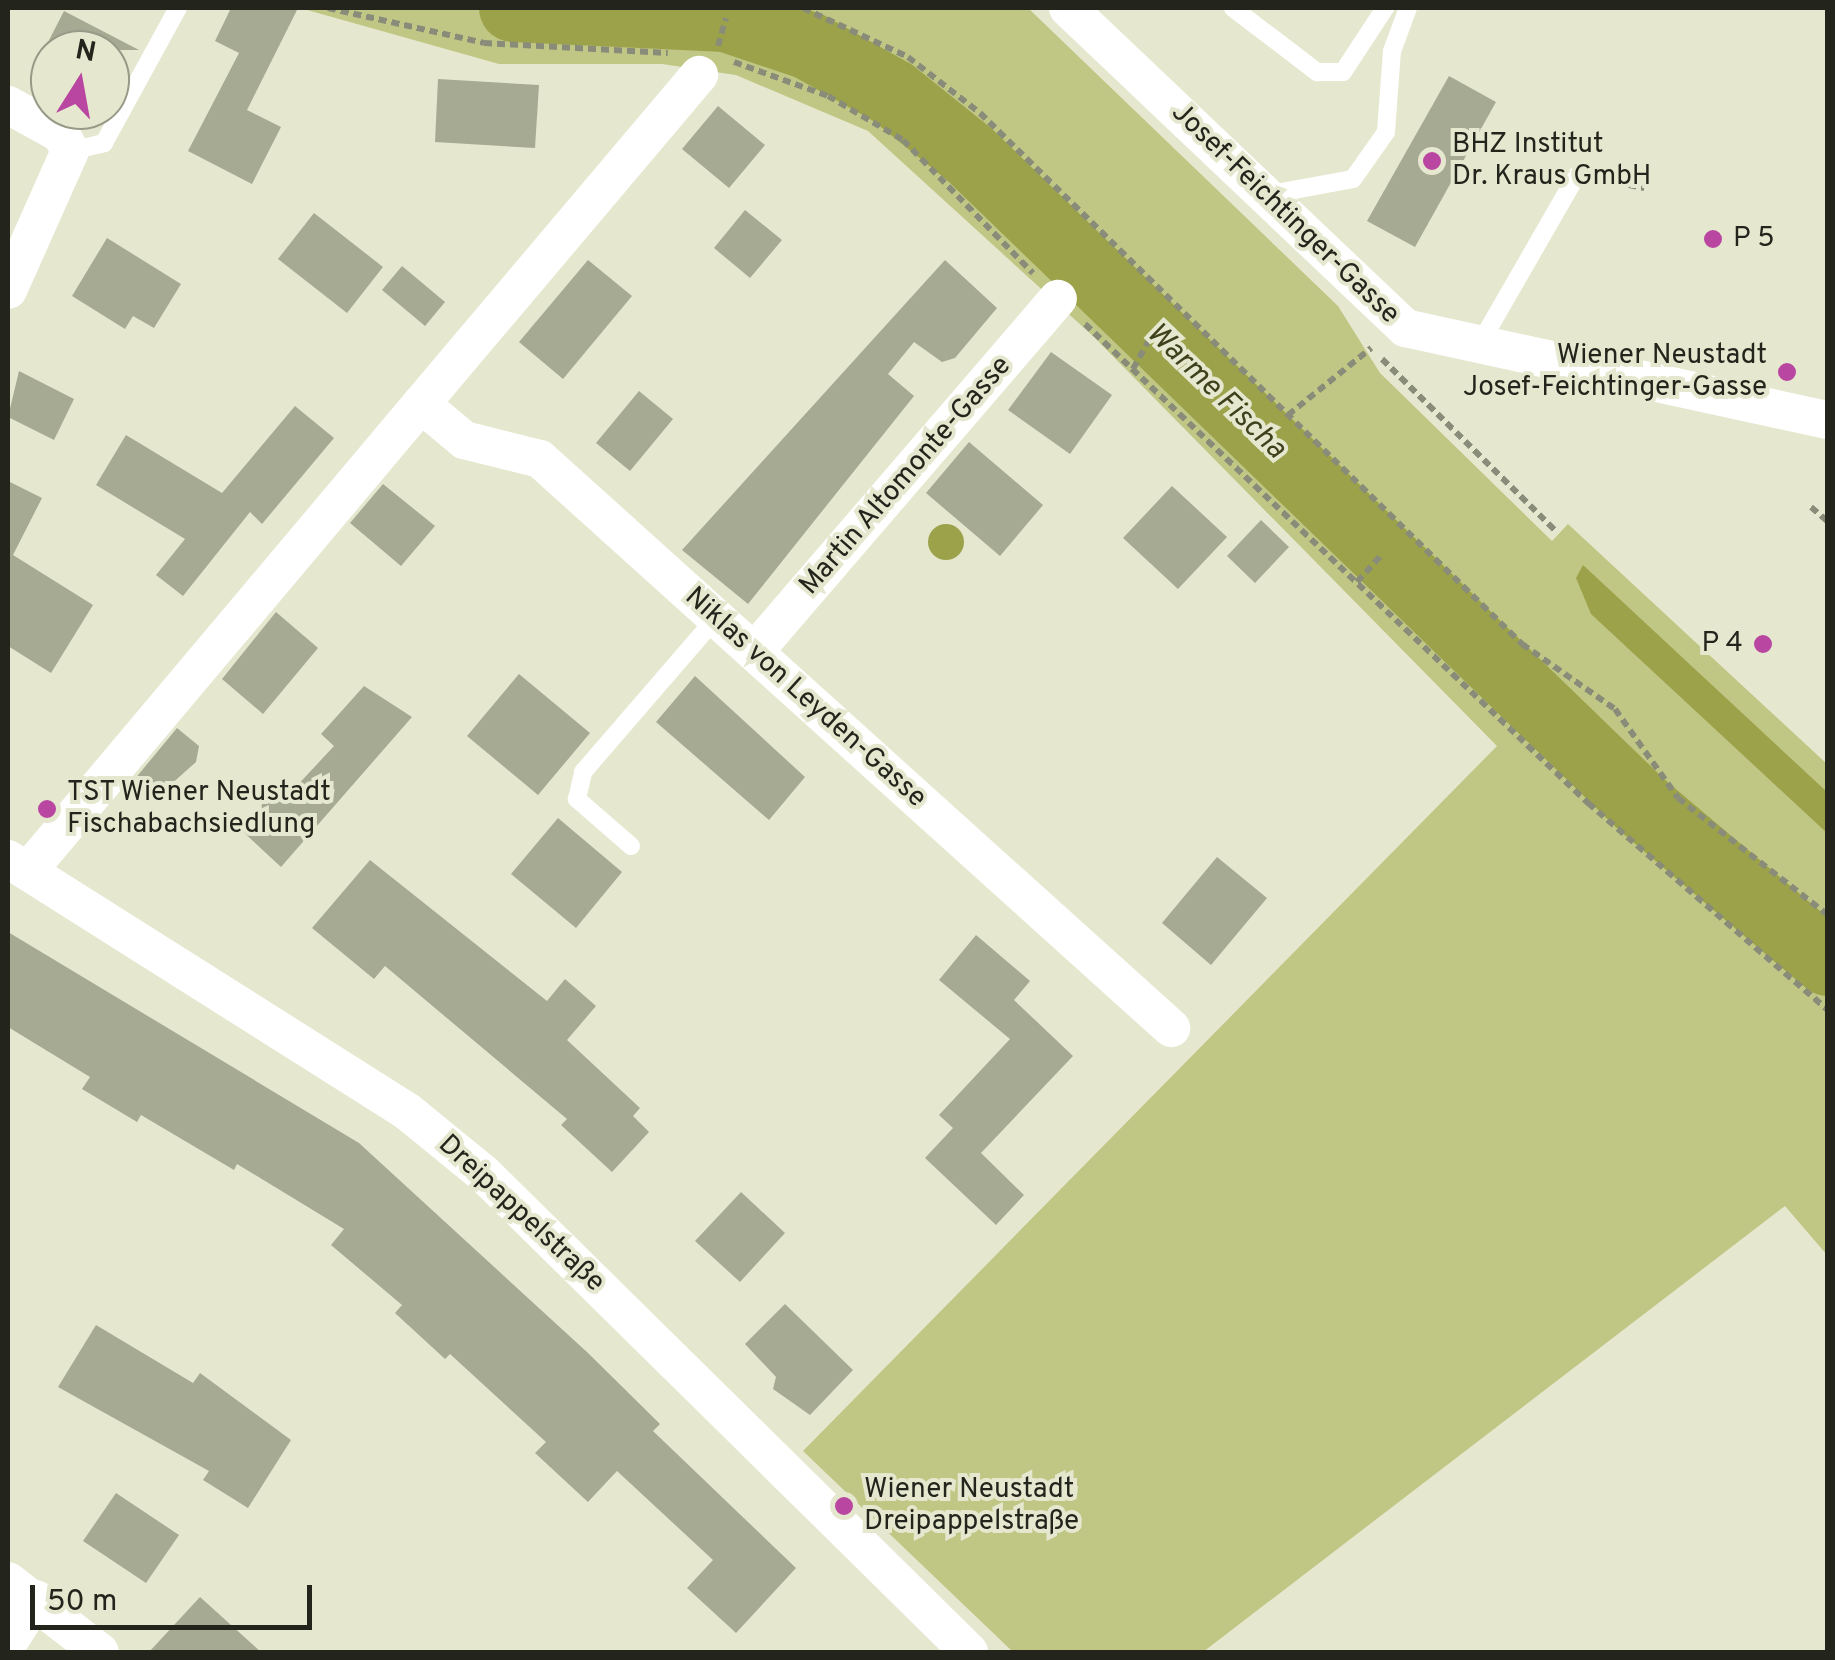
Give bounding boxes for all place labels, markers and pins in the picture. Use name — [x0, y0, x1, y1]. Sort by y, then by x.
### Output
place label: BHZ Institut Dr. Kraus GmbH — [1452, 128, 1651, 194]
marker: BHZ Institut Dr. Kraus GmbH — [1421, 150, 1443, 172]
place label: P 5 — [1733, 222, 1775, 256]
marker: P 5 — [1702, 228, 1724, 250]
place label: Wiener Neustadt Josef-Feichtinger-Gasse — [1463, 339, 1767, 405]
marker: Wiener Neustadt Josef-Feichtinger-Gasse — [1776, 361, 1798, 383]
place label: P 4 — [1701, 627, 1743, 661]
marker: P 4 — [1752, 633, 1774, 655]
place label: TST Wiener Neustadt Fischabachsiedlung — [67, 776, 332, 842]
marker: TST Wiener Neustadt Fischabachsiedlung — [36, 798, 58, 820]
place label: Wiener Neustadt Dreipappelstraße — [864, 1473, 1079, 1539]
marker: Wiener Neustadt Dreipappelstraße — [833, 1495, 855, 1517]

